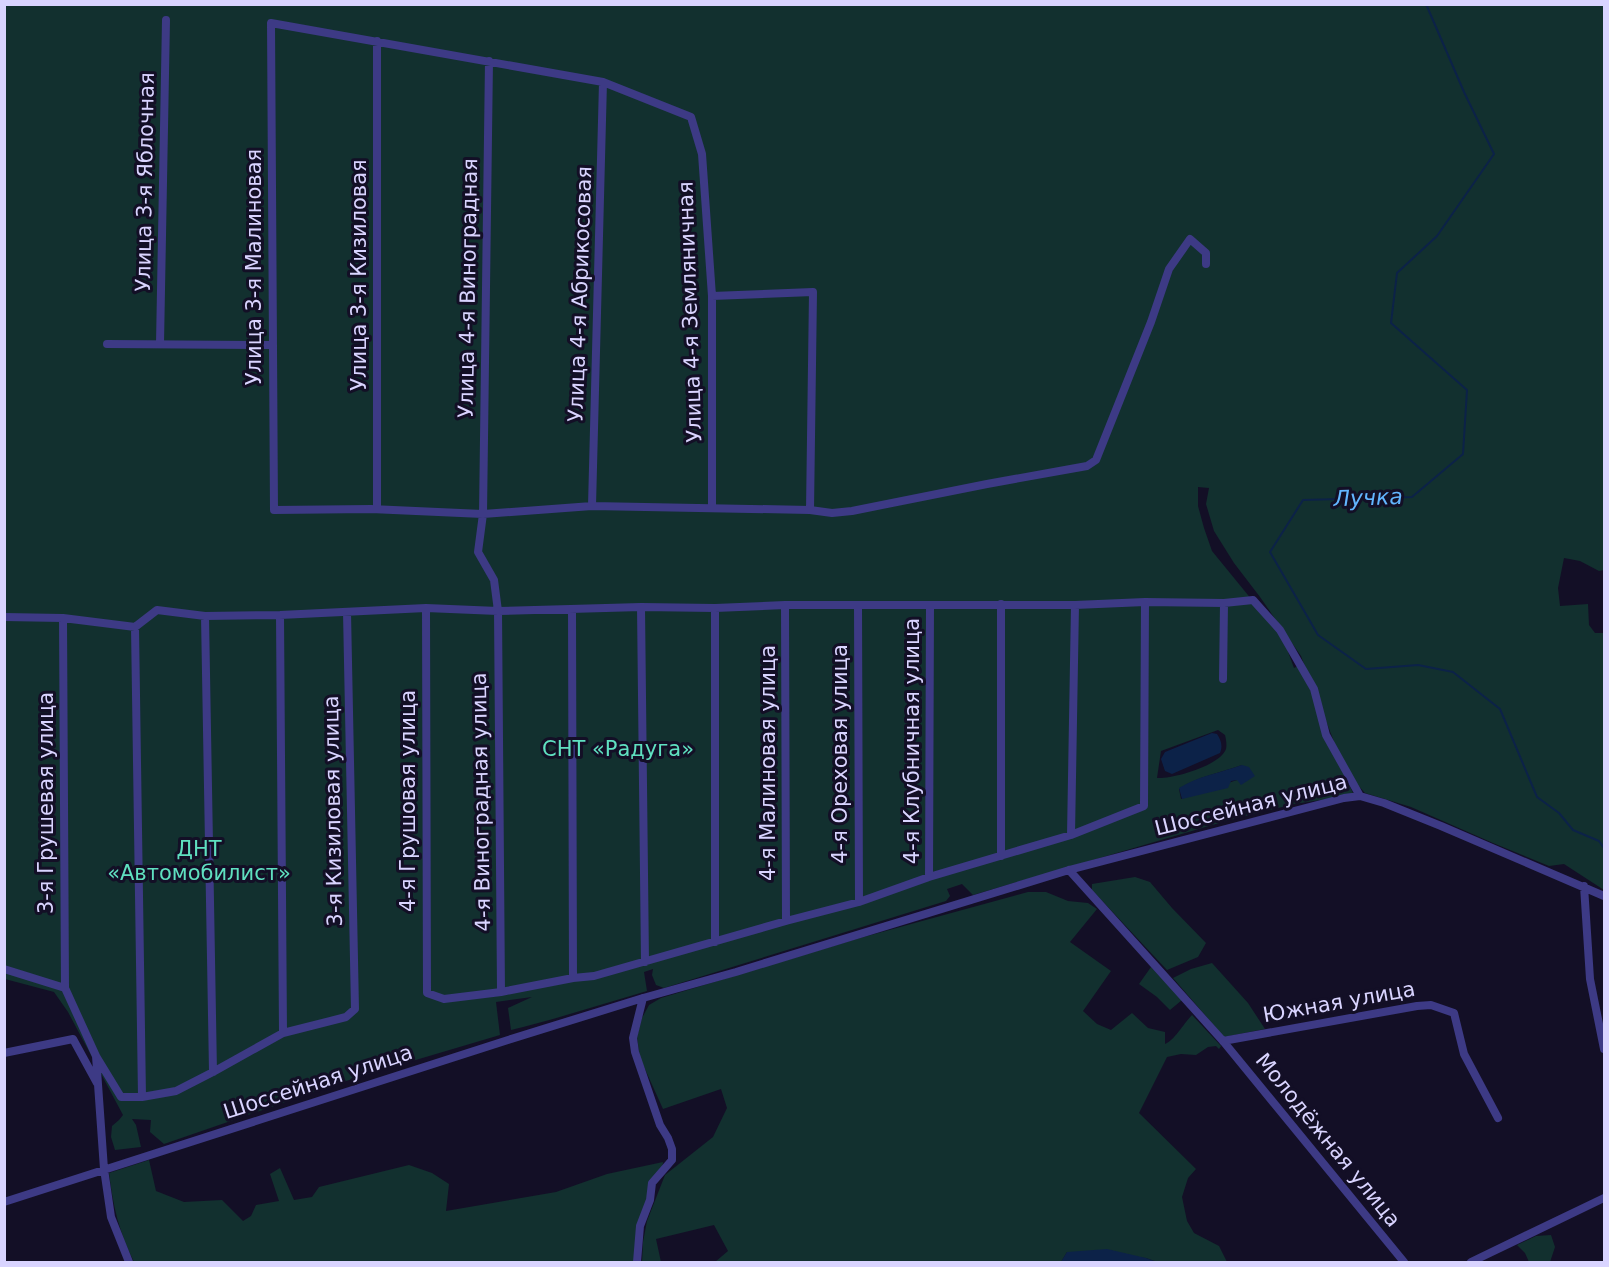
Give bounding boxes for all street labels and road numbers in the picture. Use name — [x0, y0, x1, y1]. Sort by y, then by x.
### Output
street label: Улица 3-я Яблочная — [131, 72, 159, 292]
street label: Улица 3-я Малиновая — [242, 149, 266, 385]
street label: Улица 4-я Виноградная — [454, 158, 482, 418]
street label: Улица 3-я Кизиловая — [347, 159, 371, 391]
street label: Улица 4-я Абрикосовая — [564, 166, 596, 422]
street label: Улица 4-я Земляничная — [673, 181, 707, 443]
street label: 4-я Клубничная улица — [900, 618, 924, 864]
street label: 4-я Ореховая улица — [828, 644, 852, 864]
street label: 4-я Малиновая улица — [756, 645, 780, 881]
street label: 4-я Виноградная улица — [467, 672, 495, 932]
street label: 4-я Грушовая улица — [396, 690, 420, 912]
street label: 3-я Грушевая улица — [34, 692, 58, 914]
street label: 3-я Кизиловая улица — [319, 695, 347, 927]
street label: Шоссейная улица — [1152, 769, 1350, 841]
street label: Южная улица — [1261, 977, 1417, 1027]
street label: Шоссейная улица — [220, 1040, 416, 1124]
street label: Молодёжная улица — [1251, 1048, 1405, 1232]

